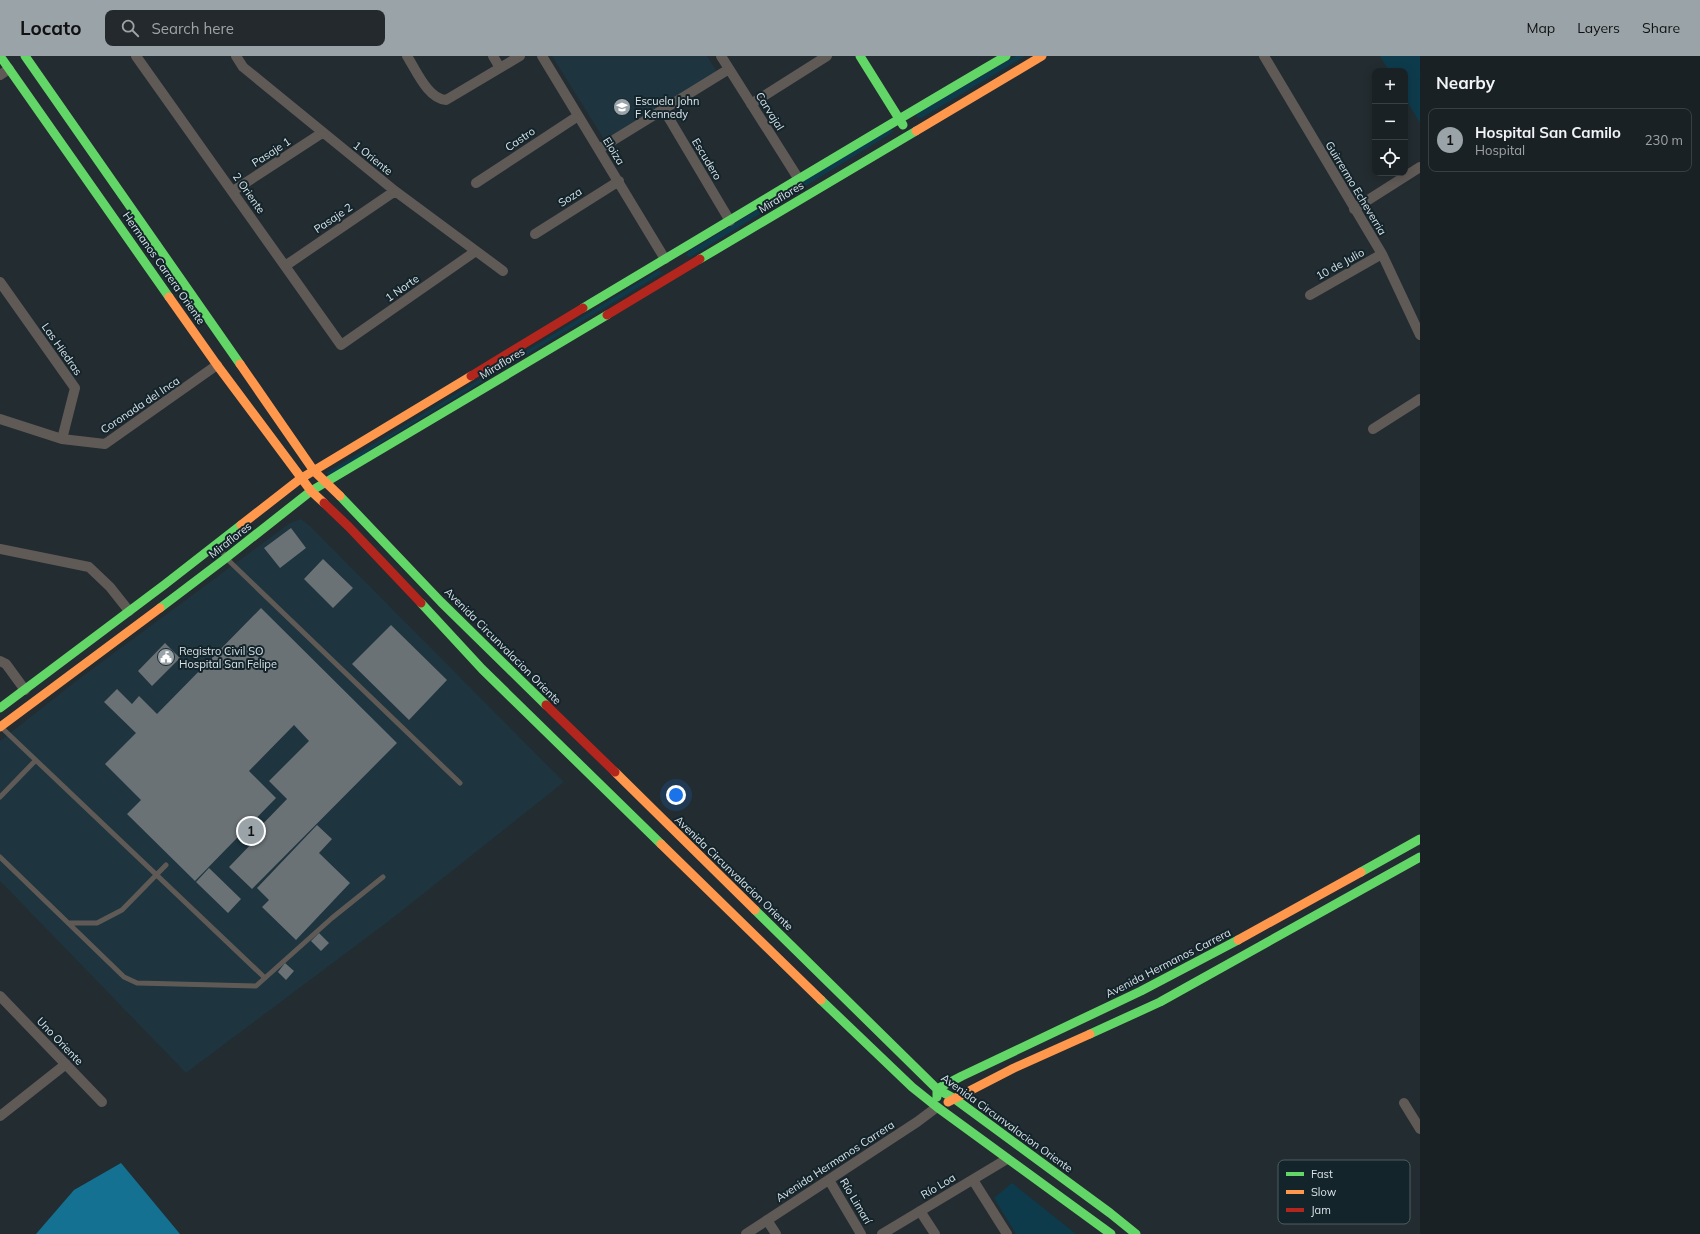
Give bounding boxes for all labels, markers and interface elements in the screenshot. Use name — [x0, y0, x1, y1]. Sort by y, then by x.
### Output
search box — [105, 10, 385, 46]
text: Locato — [20, 16, 81, 40]
icon: search — [119, 17, 141, 39]
text: Search here — [151, 19, 234, 38]
text: Map — [1526, 19, 1555, 37]
text: Layers — [1577, 19, 1620, 37]
text: Share — [1642, 19, 1680, 37]
map controls — [1372, 68, 1408, 176]
button: + — [1372, 68, 1408, 104]
text: Nearby — [1436, 72, 1495, 93]
street label: Carvajal — [753, 89, 787, 133]
place label: Escuela John F Kennedy — [635, 94, 700, 121]
school or university icon: Escuela John F Kennedy — [612, 97, 632, 117]
button: − — [1372, 104, 1408, 140]
text: Hospital San Camilo — [1475, 123, 1621, 142]
street label: Castro — [502, 124, 538, 154]
text: 1 — [1446, 132, 1454, 148]
text: 230 m — [1645, 132, 1683, 148]
street label: Pasaje 1 — [249, 134, 293, 170]
street label: Eloiza — [600, 134, 628, 168]
street label: Escudero — [689, 135, 725, 183]
street label: 1 Oriente — [350, 138, 396, 178]
street label: Guirrermo Echeverria — [1322, 139, 1390, 237]
button: locate — [1372, 140, 1408, 176]
text: Hospital — [1475, 142, 1525, 158]
street label: 2 Oriente — [230, 170, 268, 216]
street label: Miraflores — [756, 178, 806, 216]
street label: Soza — [556, 184, 584, 210]
street label: Pasaje 2 — [311, 200, 355, 236]
street label: Hermanos Carrera Oriente — [120, 209, 208, 327]
street label: 10 de Julio — [1313, 245, 1367, 283]
street label: 1 Norte — [382, 271, 422, 305]
street label: Las Hiedras — [39, 320, 85, 378]
street label: Miraflores — [477, 344, 527, 382]
street label: Coronada del Inca — [98, 373, 182, 437]
street label: Miraflores — [206, 519, 254, 561]
street label: Avenida Circunvalacion Oriente — [442, 585, 564, 707]
place label: Registro Civil SO Hospital San Felipe — [179, 644, 277, 671]
public building icon: Registro Civil SO Hospital San Felipe — [156, 647, 176, 667]
your location — [666, 785, 686, 805]
street label: Avenida Circunvalacion Oriente — [672, 813, 796, 933]
pin: 1 — [238, 816, 264, 846]
street label: Avenida Hermanos Carrera — [1103, 925, 1233, 1001]
street label: Uno Oriente — [34, 1014, 86, 1068]
street label: Avenida Circunvalacion Oriente — [938, 1070, 1076, 1176]
street label: Avenida Hermanos Carrera — [773, 1117, 897, 1205]
legend — [1278, 1160, 1410, 1224]
text: Fast — [1311, 1167, 1333, 1181]
street label: Río Loa — [918, 1170, 958, 1202]
street label: Río Limarí — [837, 1176, 876, 1228]
text: Slow — [1311, 1185, 1337, 1199]
text: Jam — [1311, 1203, 1331, 1217]

